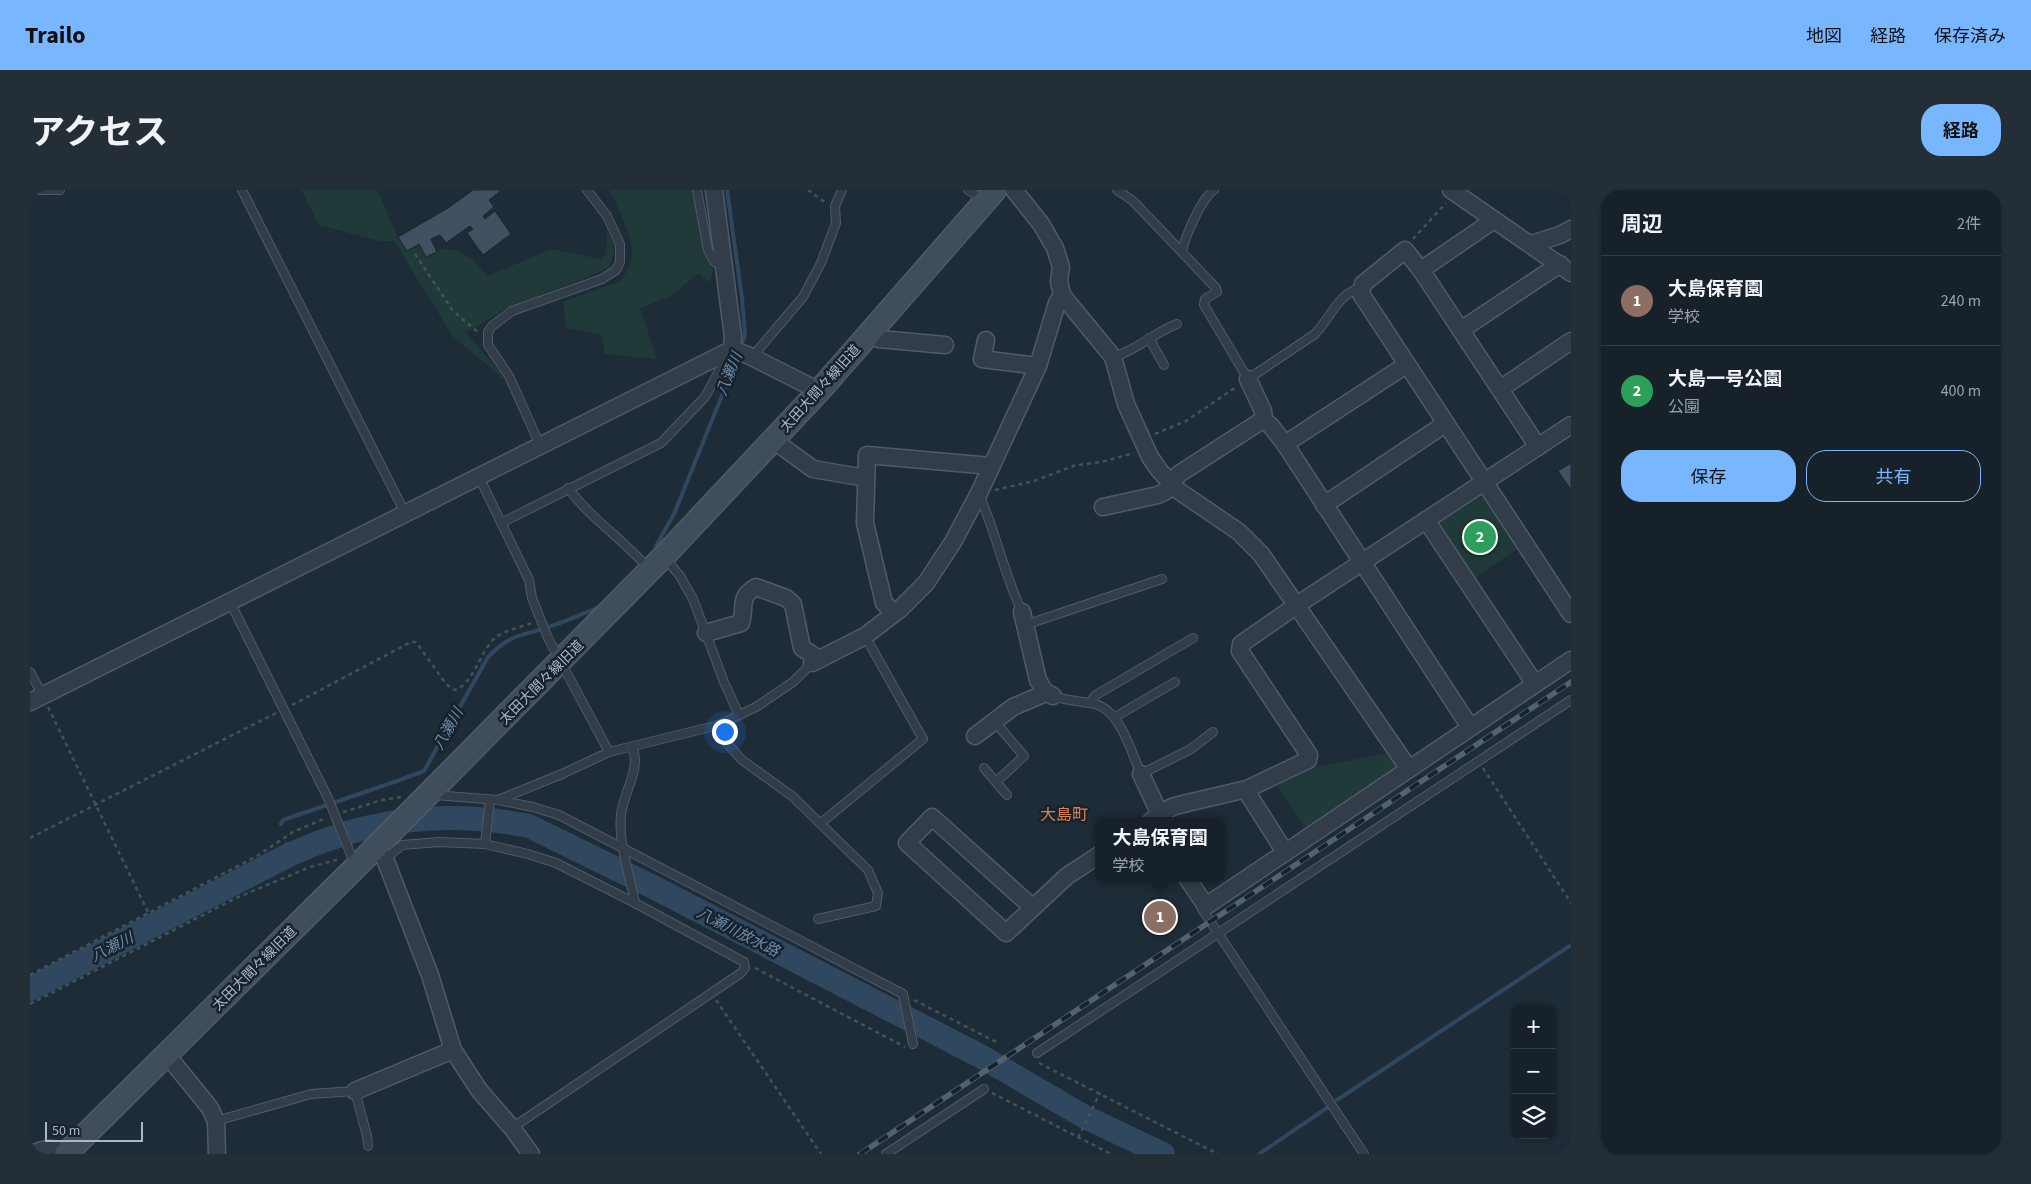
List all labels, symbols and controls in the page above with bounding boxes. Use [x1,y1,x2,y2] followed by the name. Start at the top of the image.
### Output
[25,18,86,53] text: Trailo
[1806,24,1842,49] text: 地図
[1870,24,1906,49] text: 経路
[1934,24,2006,49] text: 保存済み
[1921,104,2001,156] button: 経路
[30,108,168,158] text: アクセス
[1621,209,1663,239] text: 周辺
[1957,213,1981,235] text: 2件
[1668,276,1763,303] text: 大島保育園
[1633,290,1641,312] text: 1
[1941,290,1981,312] text: 240 m
[1668,306,1700,328] text: 学校
[776,340,866,437] street label: 太田大間々線旧道
[711,348,748,399] water label: 八瀬川
[1668,366,1782,393] text: 大島一号公園
[1633,380,1641,402] text: 2
[1941,380,1981,402] text: 400 m
[1668,396,1700,418] text: 公園
[1621,450,1796,502] button: 保存
[1806,450,1981,502] button: 共有
[1464,518,1496,556] pin: 2
[495,636,588,729] street label: 太田大間々線旧道
[428,703,469,754] water label: 八瀬川
[712,719,738,745] your location
[1040,804,1088,826] district label: 大島町
[1095,817,1225,882] popup
[1112,825,1208,852] text: 大島保育園
[1112,855,1145,877] text: 学校
[1144,898,1176,936] pin: 1
[693,903,784,963] water label: 八瀬川放水路
[208,922,301,1015] street label: 太田大間々線旧道
[87,927,139,967] water label: 八瀬川
[1511,1004,1556,1139] map controls
[1511,1004,1556,1049] button: +
[1511,1049,1556,1094] button: −
[1511,1094,1556,1139] button: layers
[45,1119,142,1142] scale bar
[52,1121,80,1141] text: 50 m

